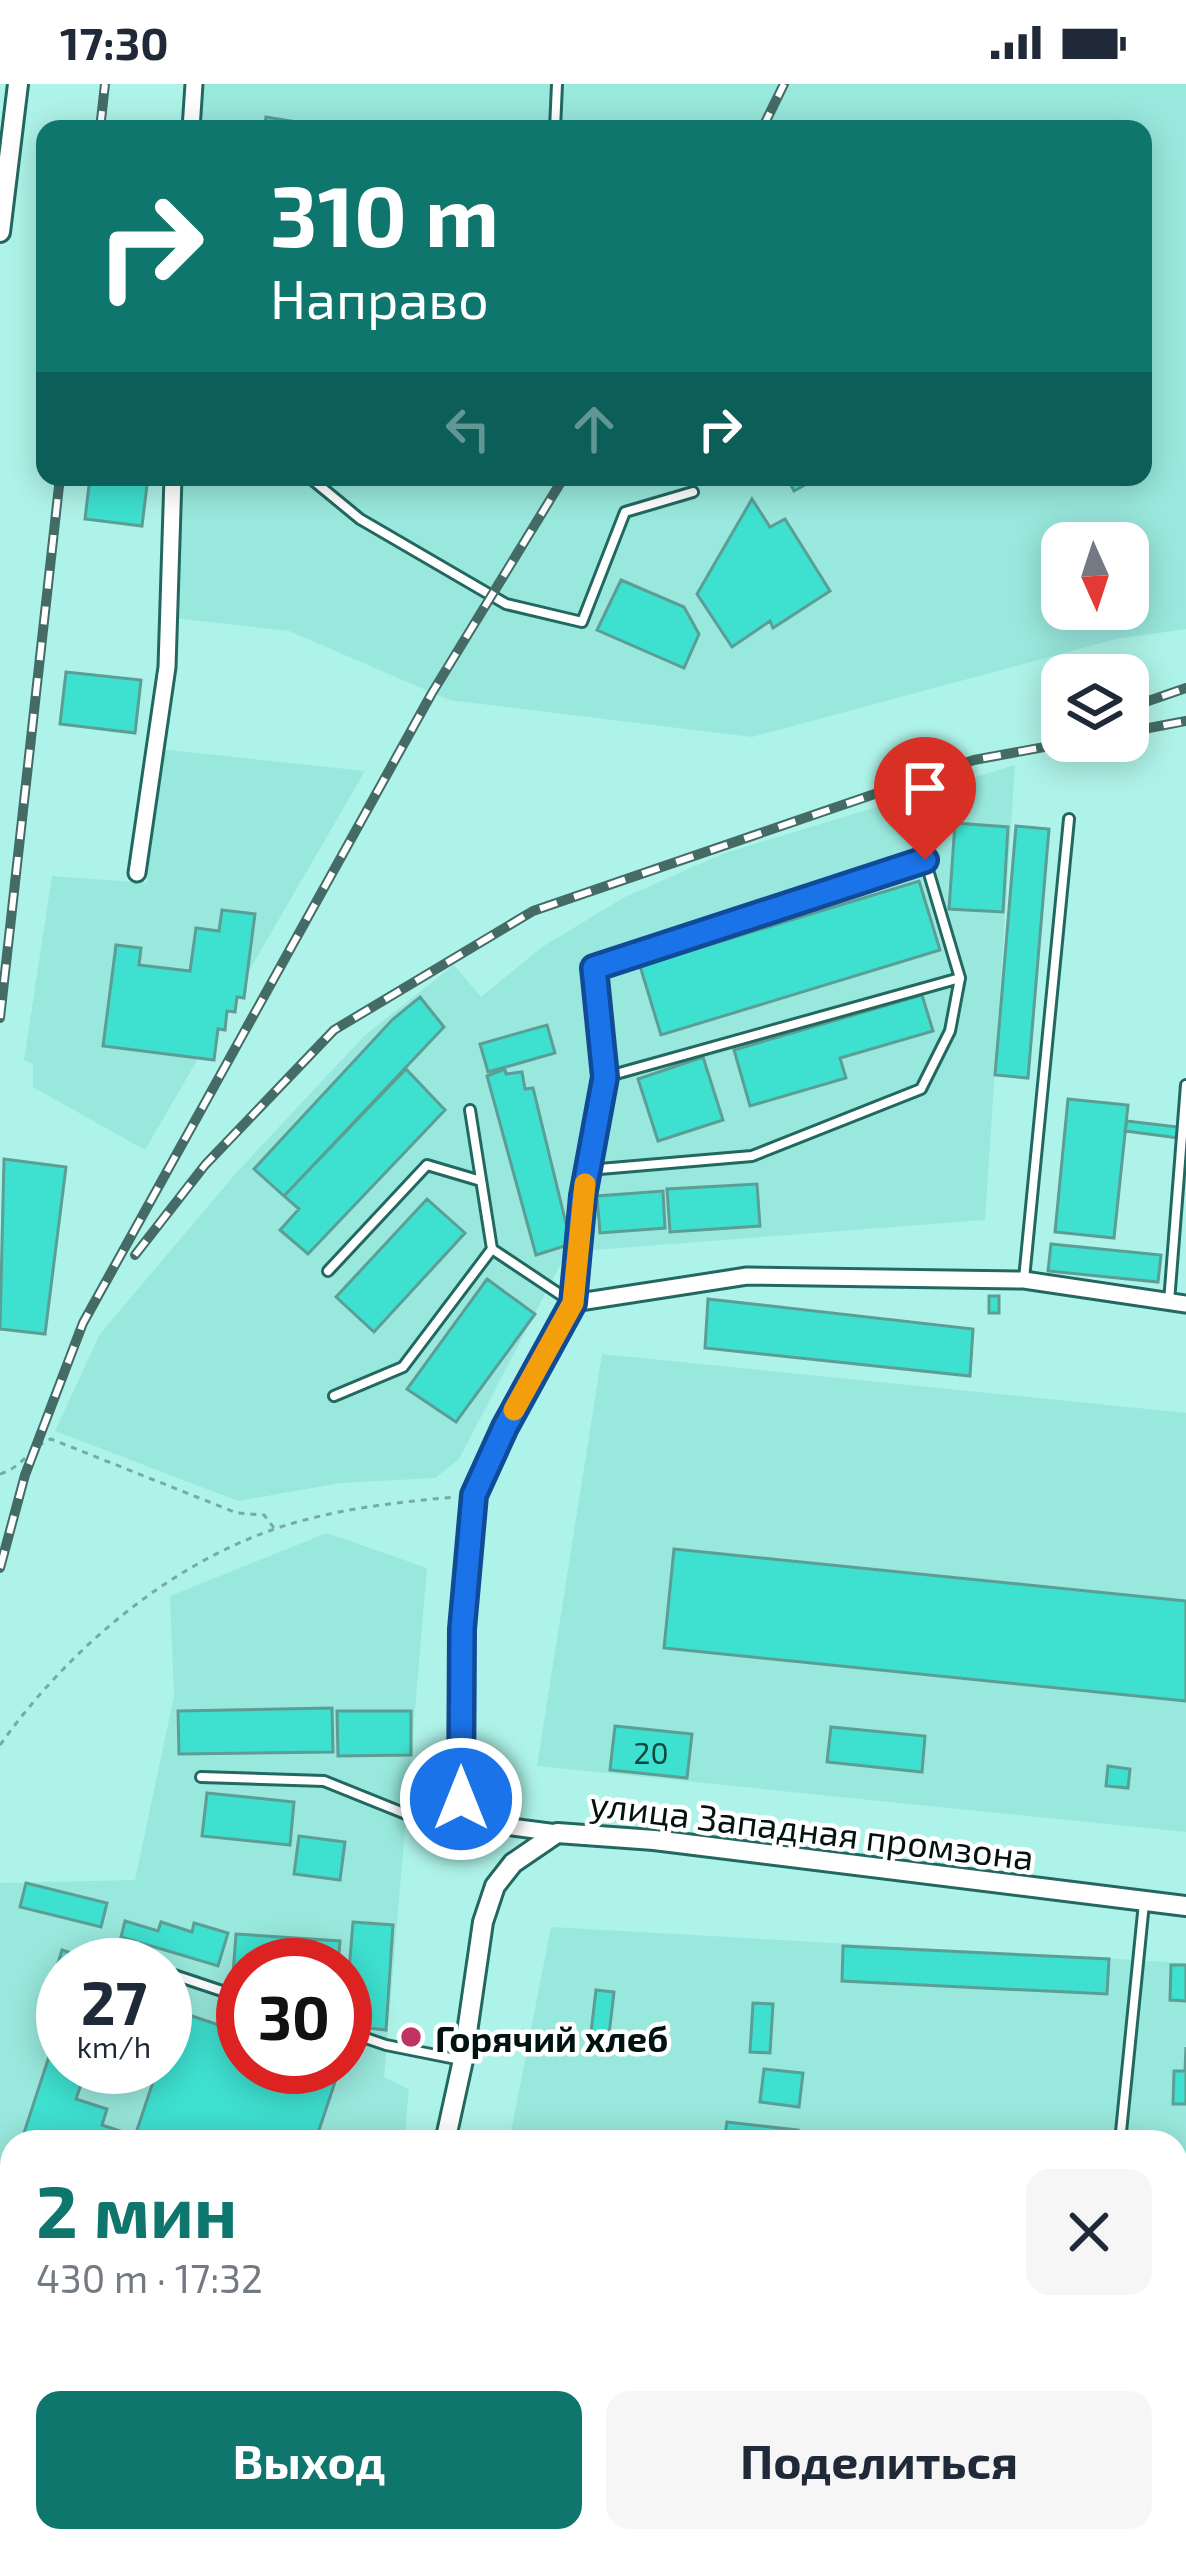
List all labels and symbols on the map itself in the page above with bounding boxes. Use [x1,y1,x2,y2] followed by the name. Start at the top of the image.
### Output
[1041,522,1149,630] north arrow
[874,737,976,860] pin
[634,1734,668,1770] house number: 20
[398,1736,524,1862] position arrow
[588,1780,1036,1879] street label: улица Западная промзона
[216,1938,372,2094] speed limit sign: 30
[435,2016,668,2059] place label: Горячий хлеб
[398,2024,424,2050] marker: Горячий хлеб

